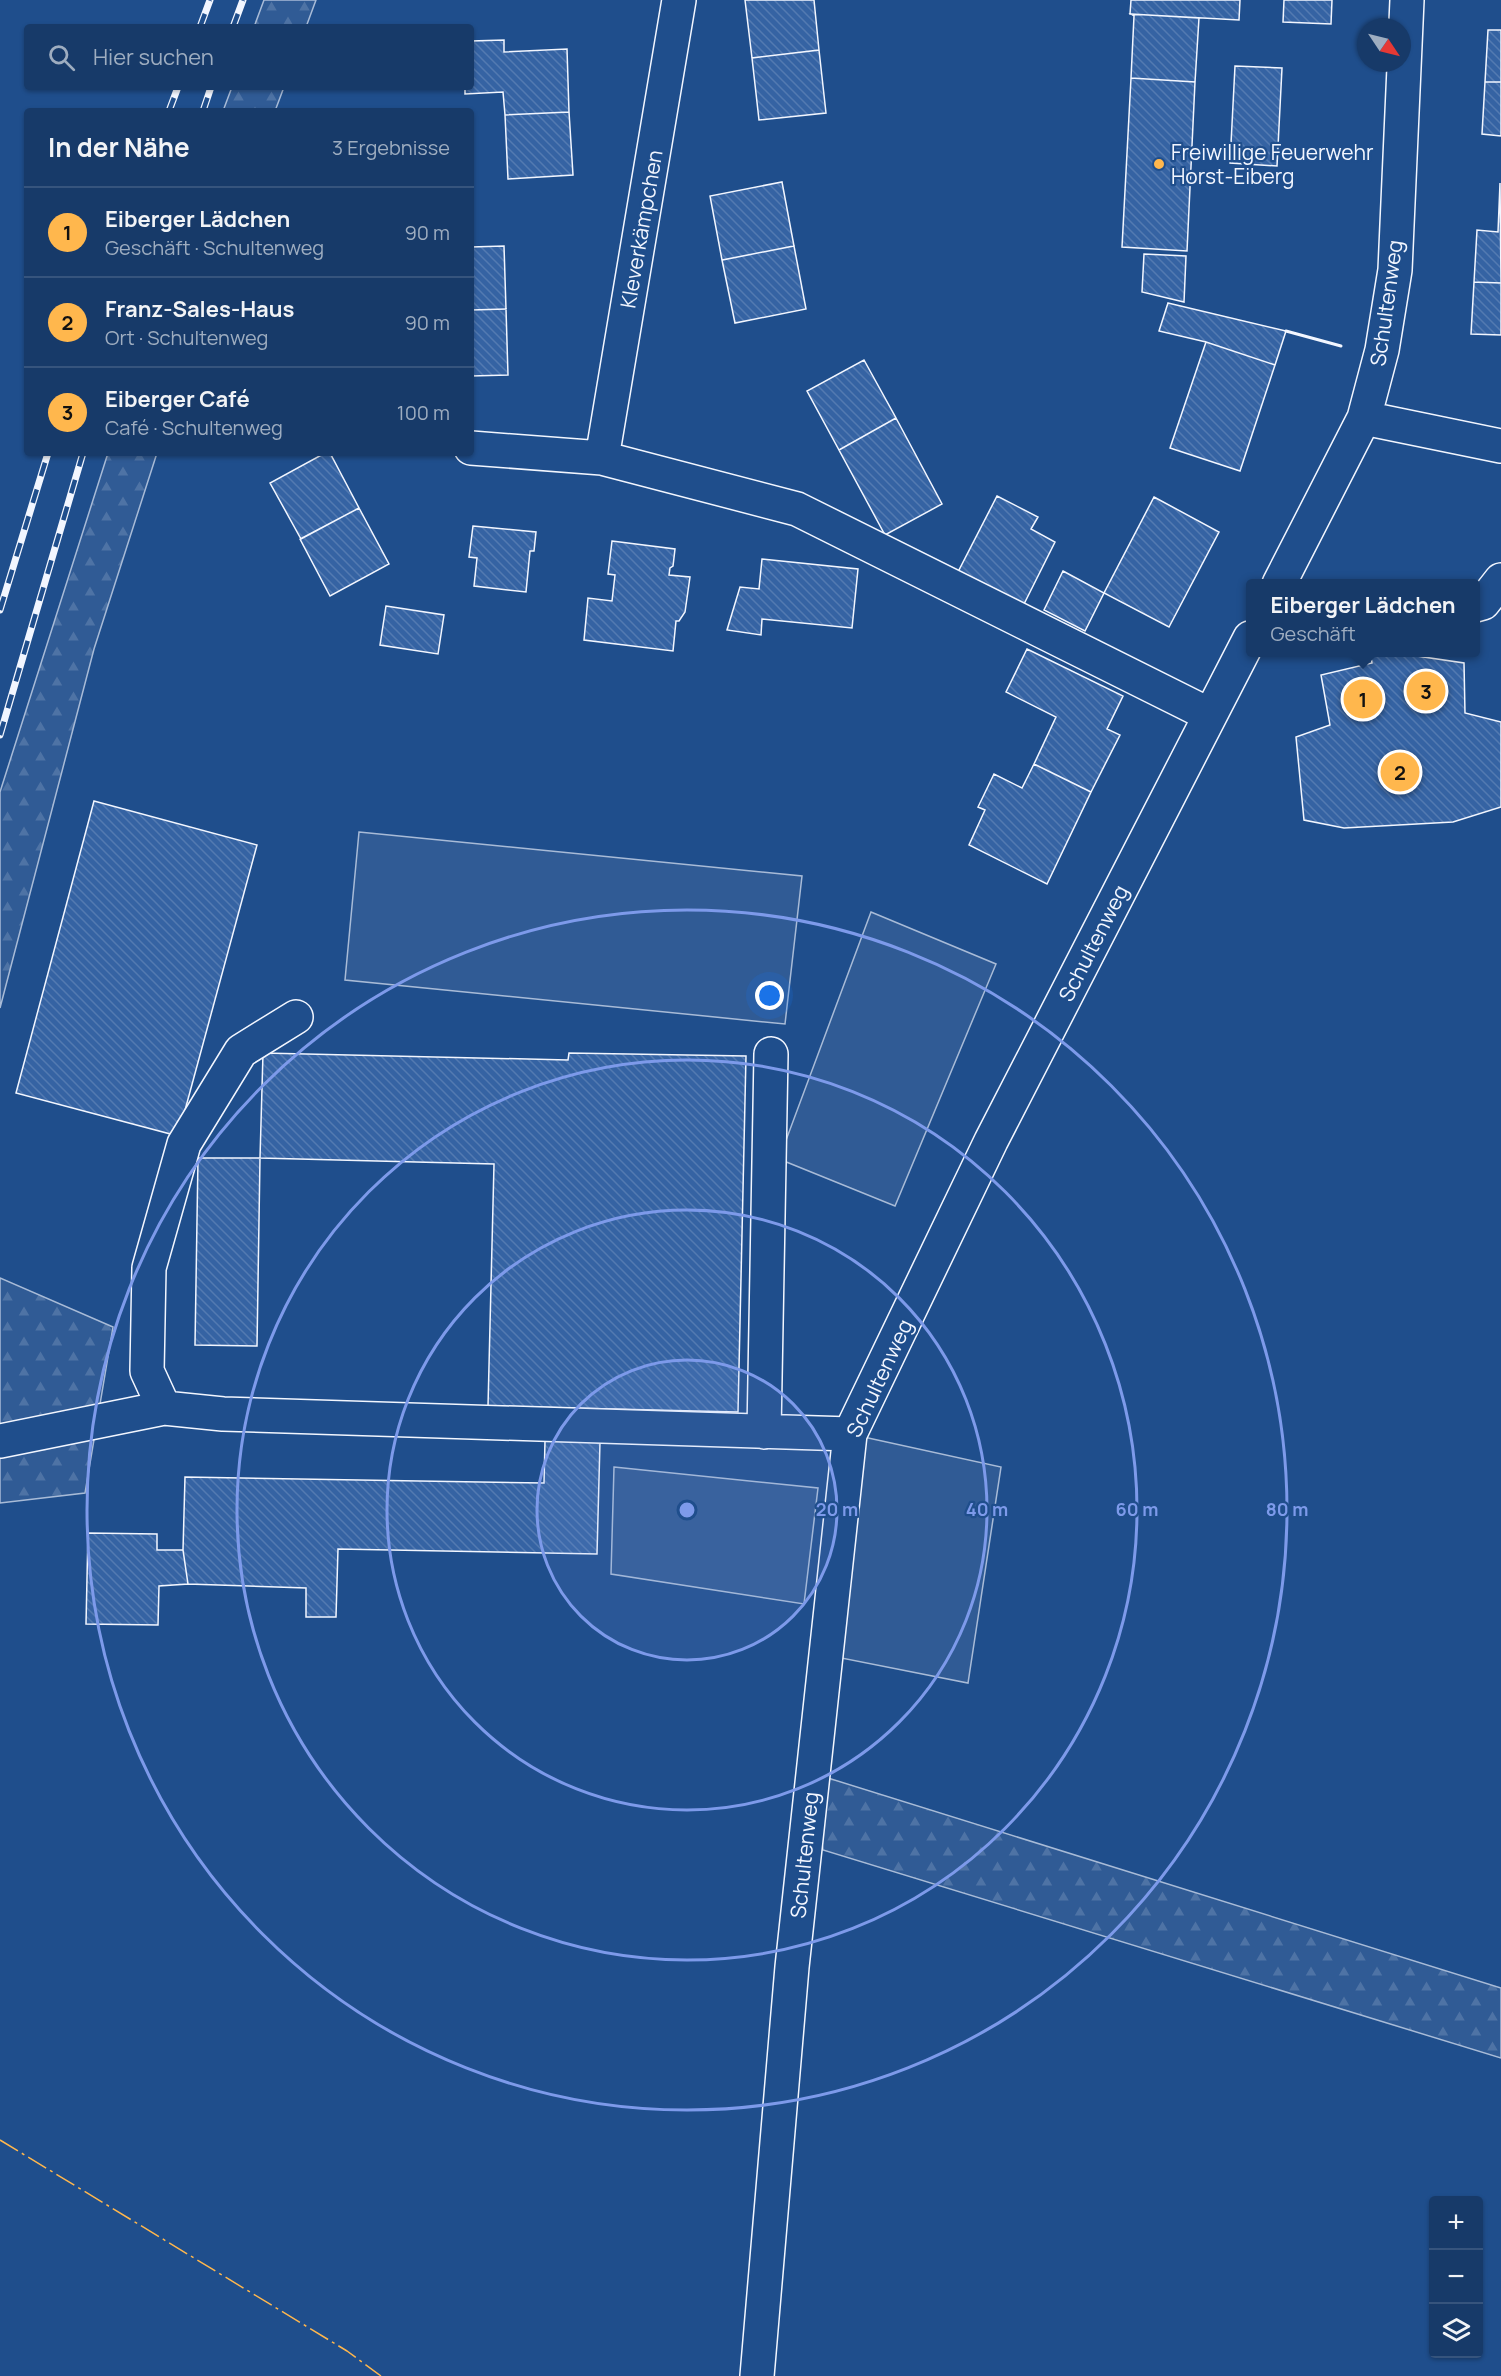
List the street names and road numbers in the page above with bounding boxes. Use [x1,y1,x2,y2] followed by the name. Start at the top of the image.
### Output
[613,148,669,310] street label: Kleverkämpchen
[1363,238,1409,368] street label: Schultenweg
[1052,880,1134,1006] street label: Schultenweg
[839,1314,919,1442] street label: Schultenweg
[783,1790,825,1920] street label: Schultenweg

